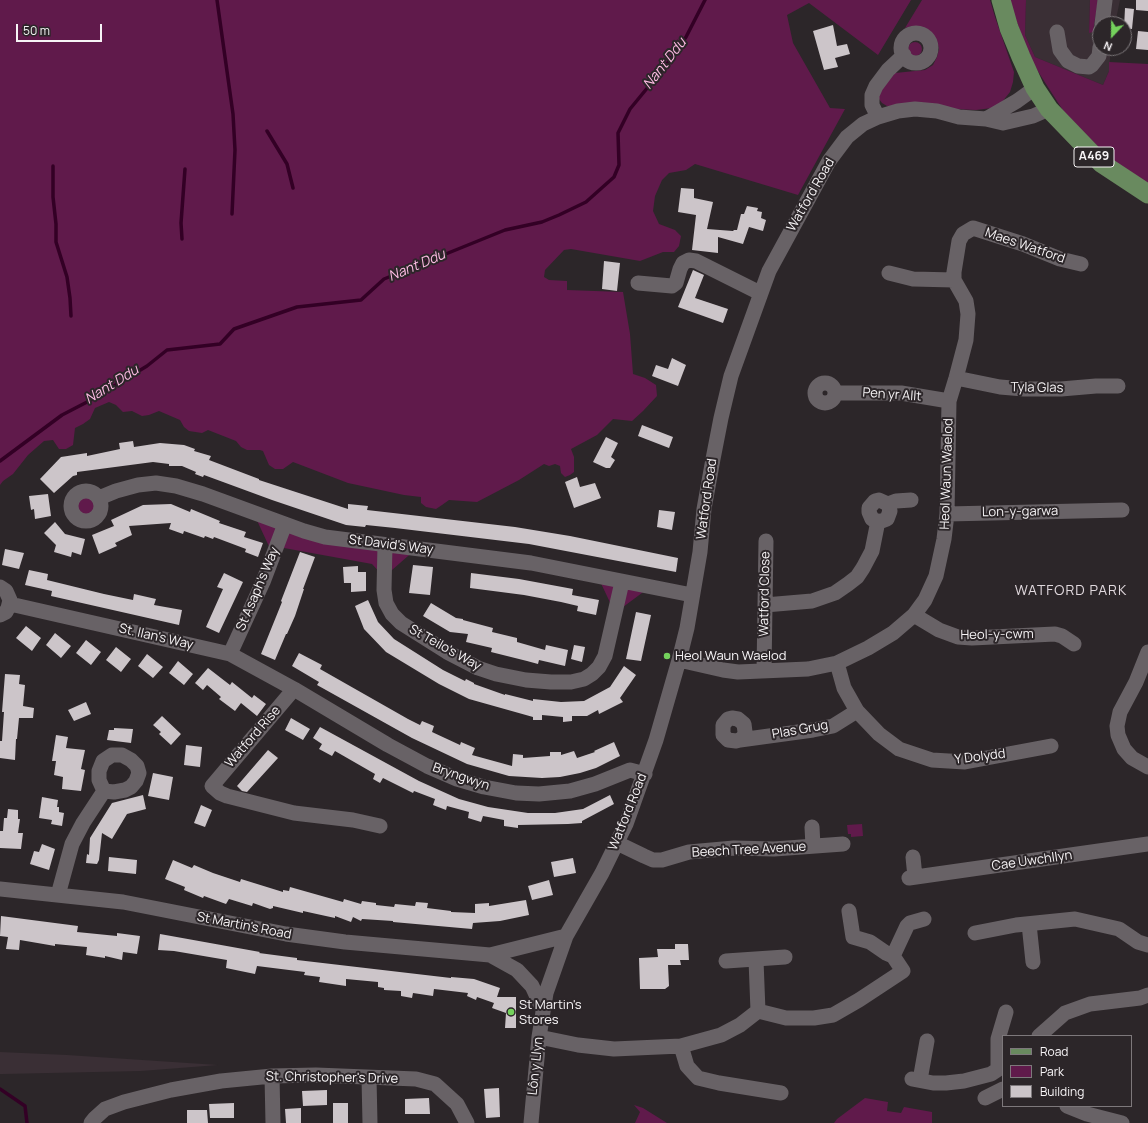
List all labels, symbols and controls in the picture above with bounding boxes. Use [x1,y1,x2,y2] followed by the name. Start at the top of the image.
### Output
[18,16,104,42] scale bar
[1092,16,1132,56] north arrow
[23,22,50,39] text: 50 m
[640,35,690,93] water label: Nant Ddu
[1101,38,1114,55] text: N
[1074,147,1114,167] road number: A469
[784,156,838,234] street label: Watford Road
[983,225,1067,267] street label: Maes Watford
[386,247,448,285] water label: Nant Ddu
[82,362,142,408] water label: Nant Ddu
[1010,380,1064,396] street label: Tyla Glas
[862,385,922,405] street label: Pen yr Allt
[937,418,957,530] street label: Heol Waun Waelod
[694,457,720,541] street label: Watford Road
[982,504,1058,520] street label: Lon-y-garwa
[348,532,434,558] street label: St David's Way
[233,545,283,633] street label: St Asaph's Way
[756,551,774,637] street label: Watford Close
[1015,583,1127,599] district label: WATFORD PARK
[117,621,195,653] street label: St. Ilan's Way
[406,622,484,674] street label: St Teilo's Way
[960,627,1034,643] street label: Heol-y-cwm
[675,648,786,664] place label: Heol Waun Waelod
[662,651,672,661] marker: Heol Waun Waelod
[222,703,284,771] street label: Watford Rise
[771,717,829,743] street label: Plas Grug
[954,746,1006,768] street label: Y Dolydd
[430,760,492,794] street label: Bryngwyn
[605,771,651,853] street label: Watford Road
[691,839,807,861] street label: Beech Tree Avenue
[991,848,1073,874] street label: Cae Uwchllyn
[195,909,293,943] street label: St Martin's Road
[519,997,582,1028] place label: St Martin's Stores
[506,1007,516,1017] marker: St Martin's Stores
[1002,1035,1132,1107] legend
[525,1036,547,1096] street label: Lôn y Llyn
[1040,1043,1068,1060] text: Road
[1040,1063,1064,1080] text: Park
[266,1069,398,1087] street label: St. Christopher's Drive
[1040,1083,1084,1100] text: Building

